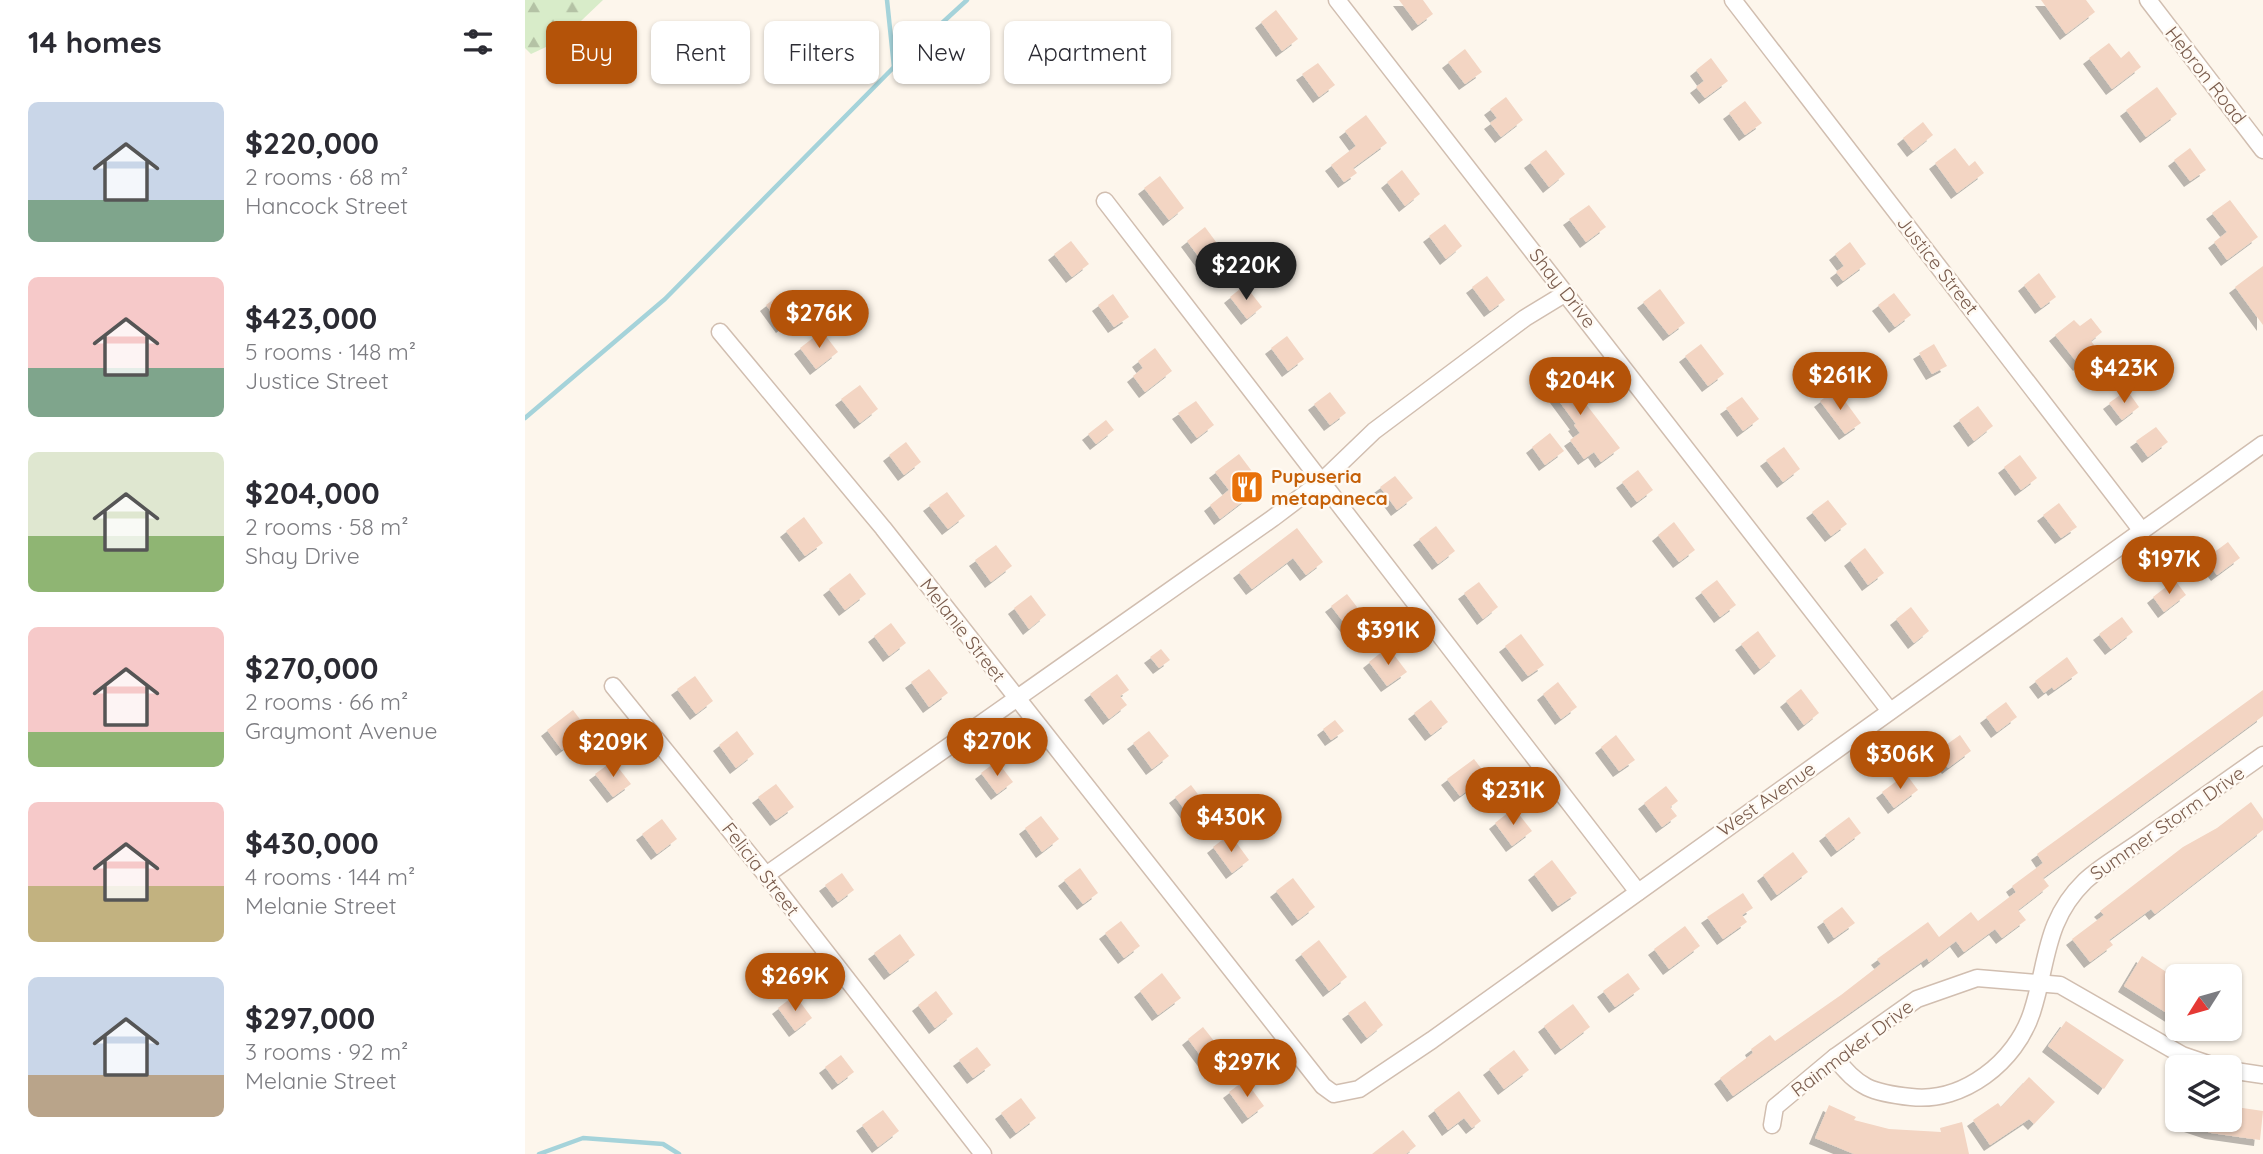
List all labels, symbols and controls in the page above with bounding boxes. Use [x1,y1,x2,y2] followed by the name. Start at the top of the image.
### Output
[546,21,637,84] chip: Buy
[651,21,750,84] chip: Rent
[764,21,879,84] chip: Filters
[893,21,990,84] chip: New
[1004,21,1171,84] chip: Apartment
[2160,21,2252,129] street label: Hebron Road
[28,23,162,61] text: 14 homes
[459,23,497,61] icon: filters
[245,124,379,162] text: $220,000
[84,130,168,214] icon: home
[245,162,408,191] text: 2 rooms · 68 m²
[245,191,408,220] text: Hancock Street
[1892,211,1984,319] street label: Justice Street
[1197,243,1295,302] pin: $220K
[1524,243,1602,333] street label: Shay Drive
[1211,250,1281,279] text: $220K
[770,290,868,350] pin: $276K
[786,298,852,327] text: $276K
[245,299,377,337] text: $423,000
[84,305,168,389] icon: home
[245,337,416,366] text: 5 rooms · 148 m²
[2075,346,2173,405] pin: $423K
[1791,352,1889,412] pin: $261K
[2090,353,2158,382] text: $423K
[1531,358,1629,417] pin: $204K
[1808,360,1872,389] text: $261K
[1545,365,1615,394] text: $204K
[245,366,389,395] text: Justice Street
[1271,464,1388,510] place label: Pupuseria metapaneca
[1228,468,1266,506] restaurant icon: Pupuseria metapaneca
[245,474,380,512] text: $204,000
[84,480,168,564] icon: home
[245,512,408,541] text: 2 rooms · 58 m²
[2120,536,2218,596] pin: $197K
[245,541,360,570] text: Shay Drive
[2138,544,2200,573] text: $197K
[915,573,1011,687] street label: Melanie Street
[1339,608,1437,667] pin: $391K
[1356,615,1420,644] text: $391K
[245,649,378,687] text: $270,000
[84,655,168,739] icon: home
[245,687,408,716] text: 2 rooms · 66 m²
[245,716,437,745] text: Graymont Avenue
[948,718,1046,778] pin: $270K
[564,720,662,779] pin: $209K
[963,726,1031,755] text: $270K
[578,727,648,756] text: $209K
[1851,732,1949,791] pin: $306K
[1866,739,1934,768] text: $306K
[1712,756,1820,842] street label: West Avenue
[2085,761,2249,885] street label: Summer Storm Drive
[1464,768,1562,827] pin: $231K
[1481,775,1545,804] text: $231K
[1182,794,1280,854] pin: $430K
[1197,802,1265,831] text: $430K
[717,817,805,921] street label: Felicia Street
[245,824,379,862] text: $430,000
[84,830,168,914] icon: home
[245,862,415,891] text: 4 rooms · 144 m²
[245,891,397,920] text: Melanie Street
[746,954,844,1013] pin: $269K
[761,961,829,990] text: $269K
[2165,964,2242,1041] north arrow
[2165,964,2242,1132] map controls
[1786,994,1918,1102] street label: Rainmaker Drive
[245,999,375,1037] text: $297,000
[84,1005,168,1089] icon: home
[245,1037,408,1066] text: 3 rooms · 92 m²
[1198,1040,1296,1099] pin: $297K
[1214,1047,1280,1076] text: $297K
[2165,1055,2242,1132] button: layers
[245,1066,397,1095] text: Melanie Street

